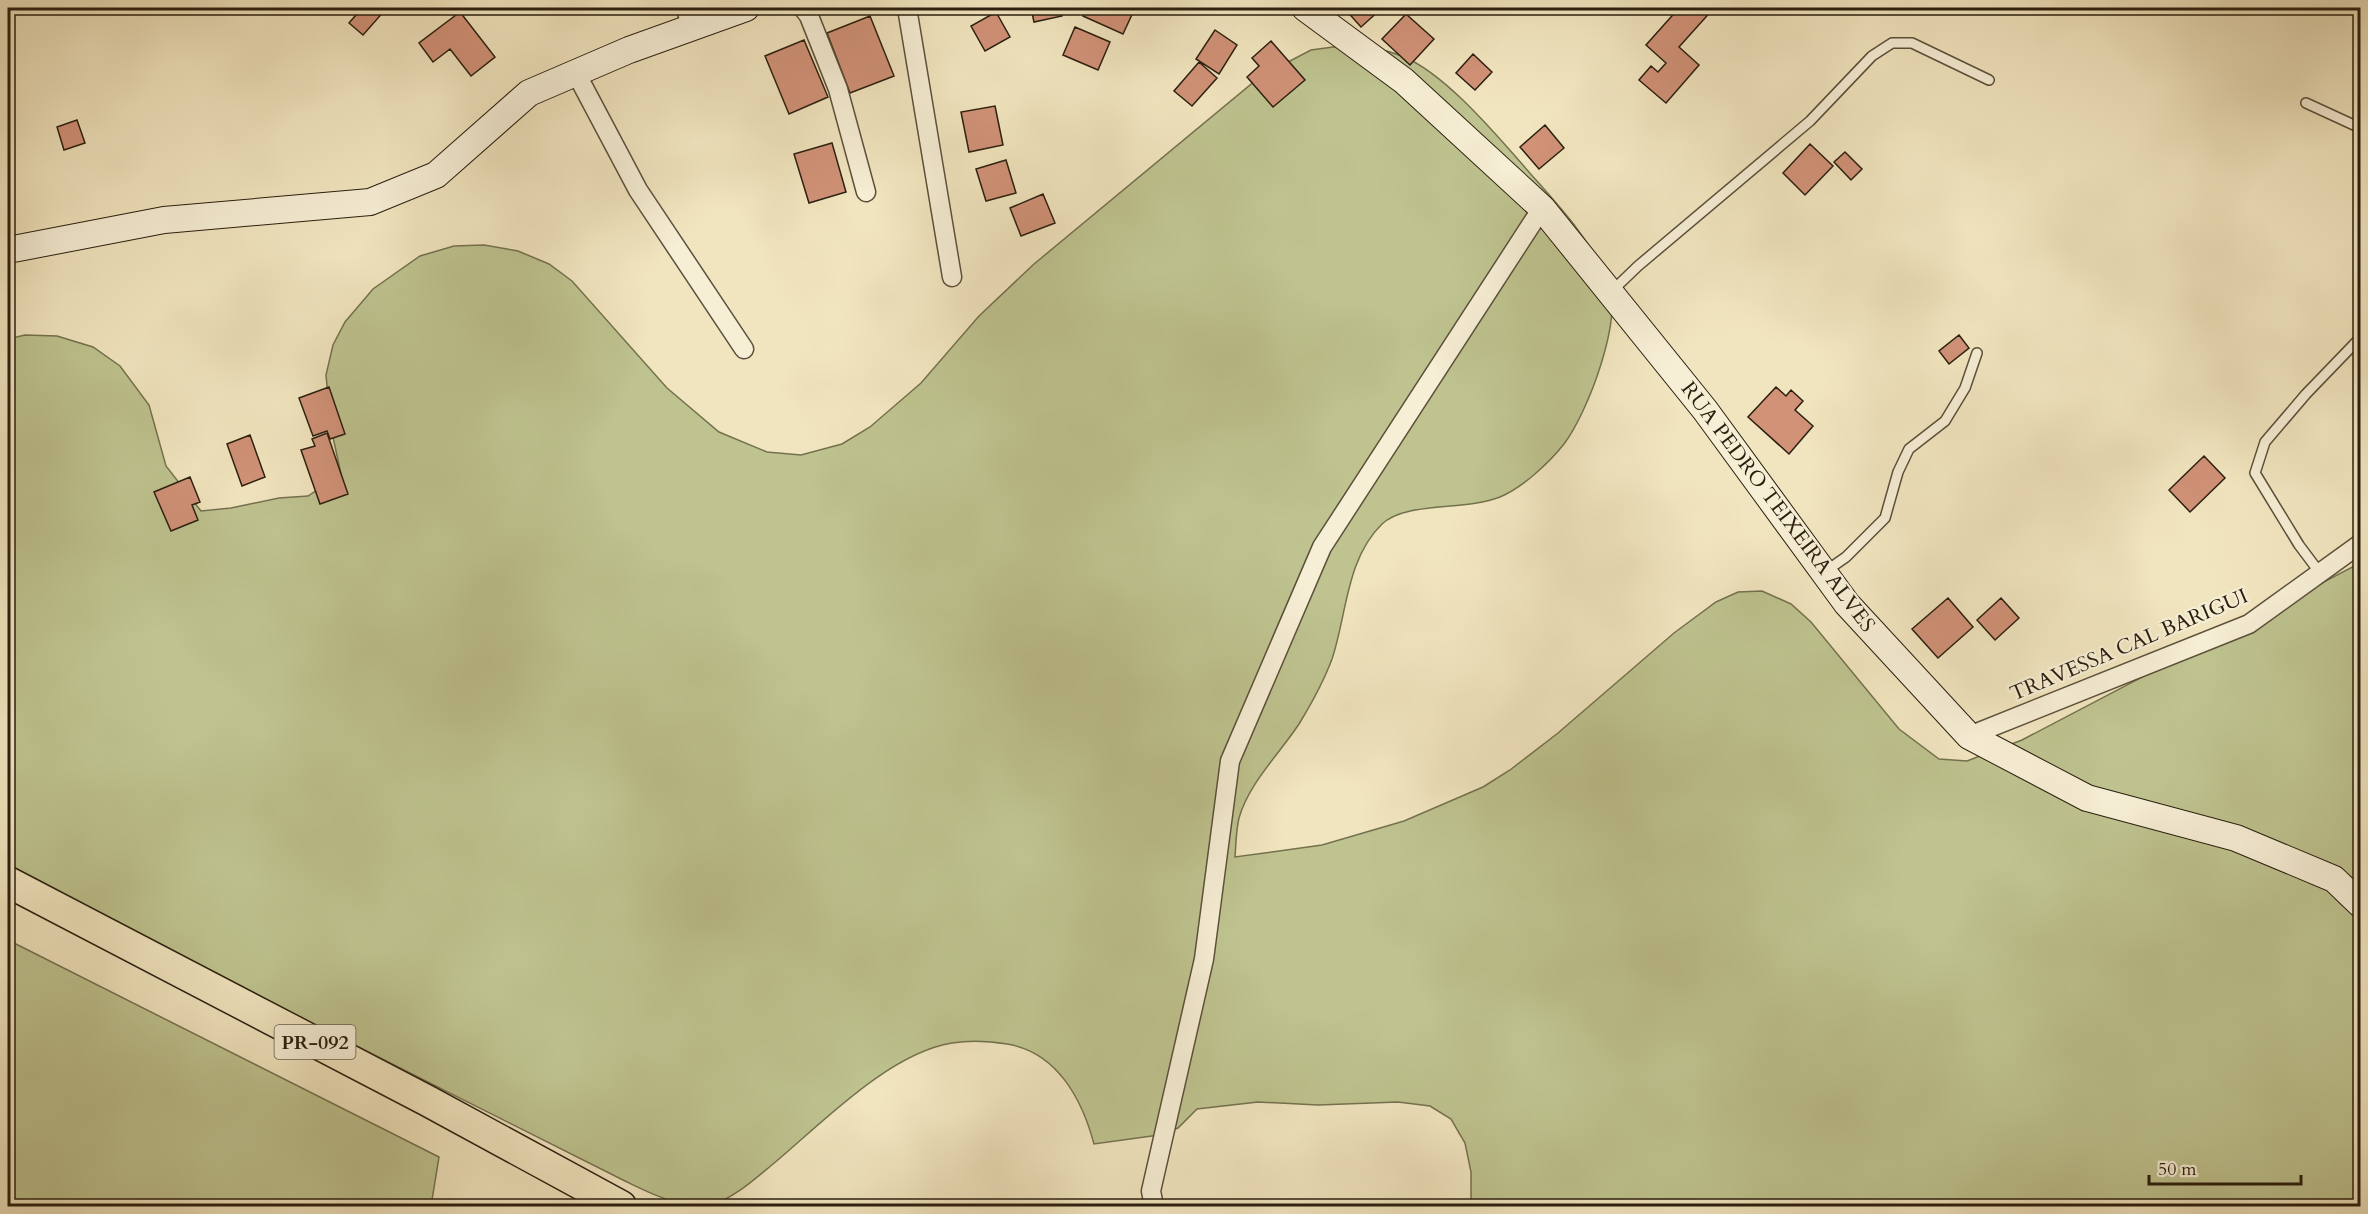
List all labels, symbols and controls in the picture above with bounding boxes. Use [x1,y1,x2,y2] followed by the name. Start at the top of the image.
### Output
[1674,376,1882,638] street label: RUA PEDRO TEIXEIRA ALVES
[2005,582,2253,708] street label: TRAVESSA CAL BARIGUI
[274,1025,356,1059] road number: PR-092
[2149,1148,2300,1186] scale bar
[2158,1157,2197,1182] text: 50 m

